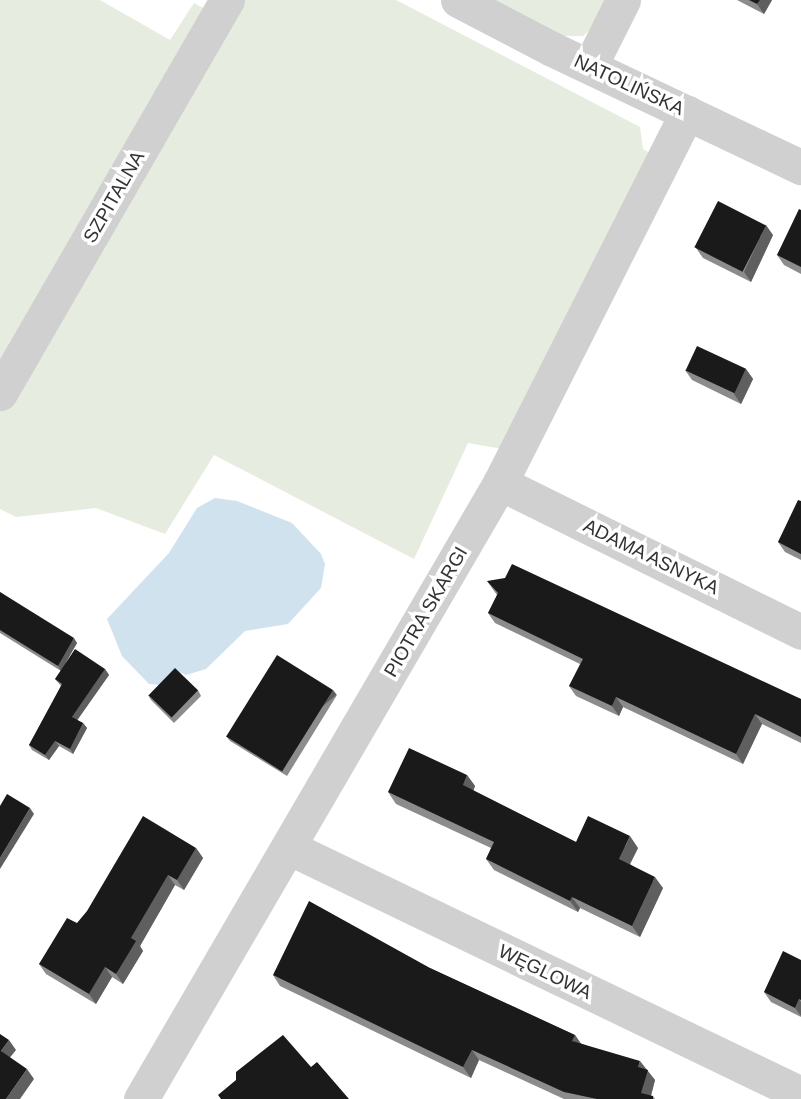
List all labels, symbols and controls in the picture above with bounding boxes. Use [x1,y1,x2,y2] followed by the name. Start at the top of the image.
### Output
[570,50,688,120] street label: NATOLIŃSKA
[79,147,149,247] street label: SZPITALNA
[579,514,723,600] street label: ADAMA ASNYKA
[379,542,473,682] street label: PIOTRA SKARGI
[495,940,595,1004] street label: WĘGLOWA

